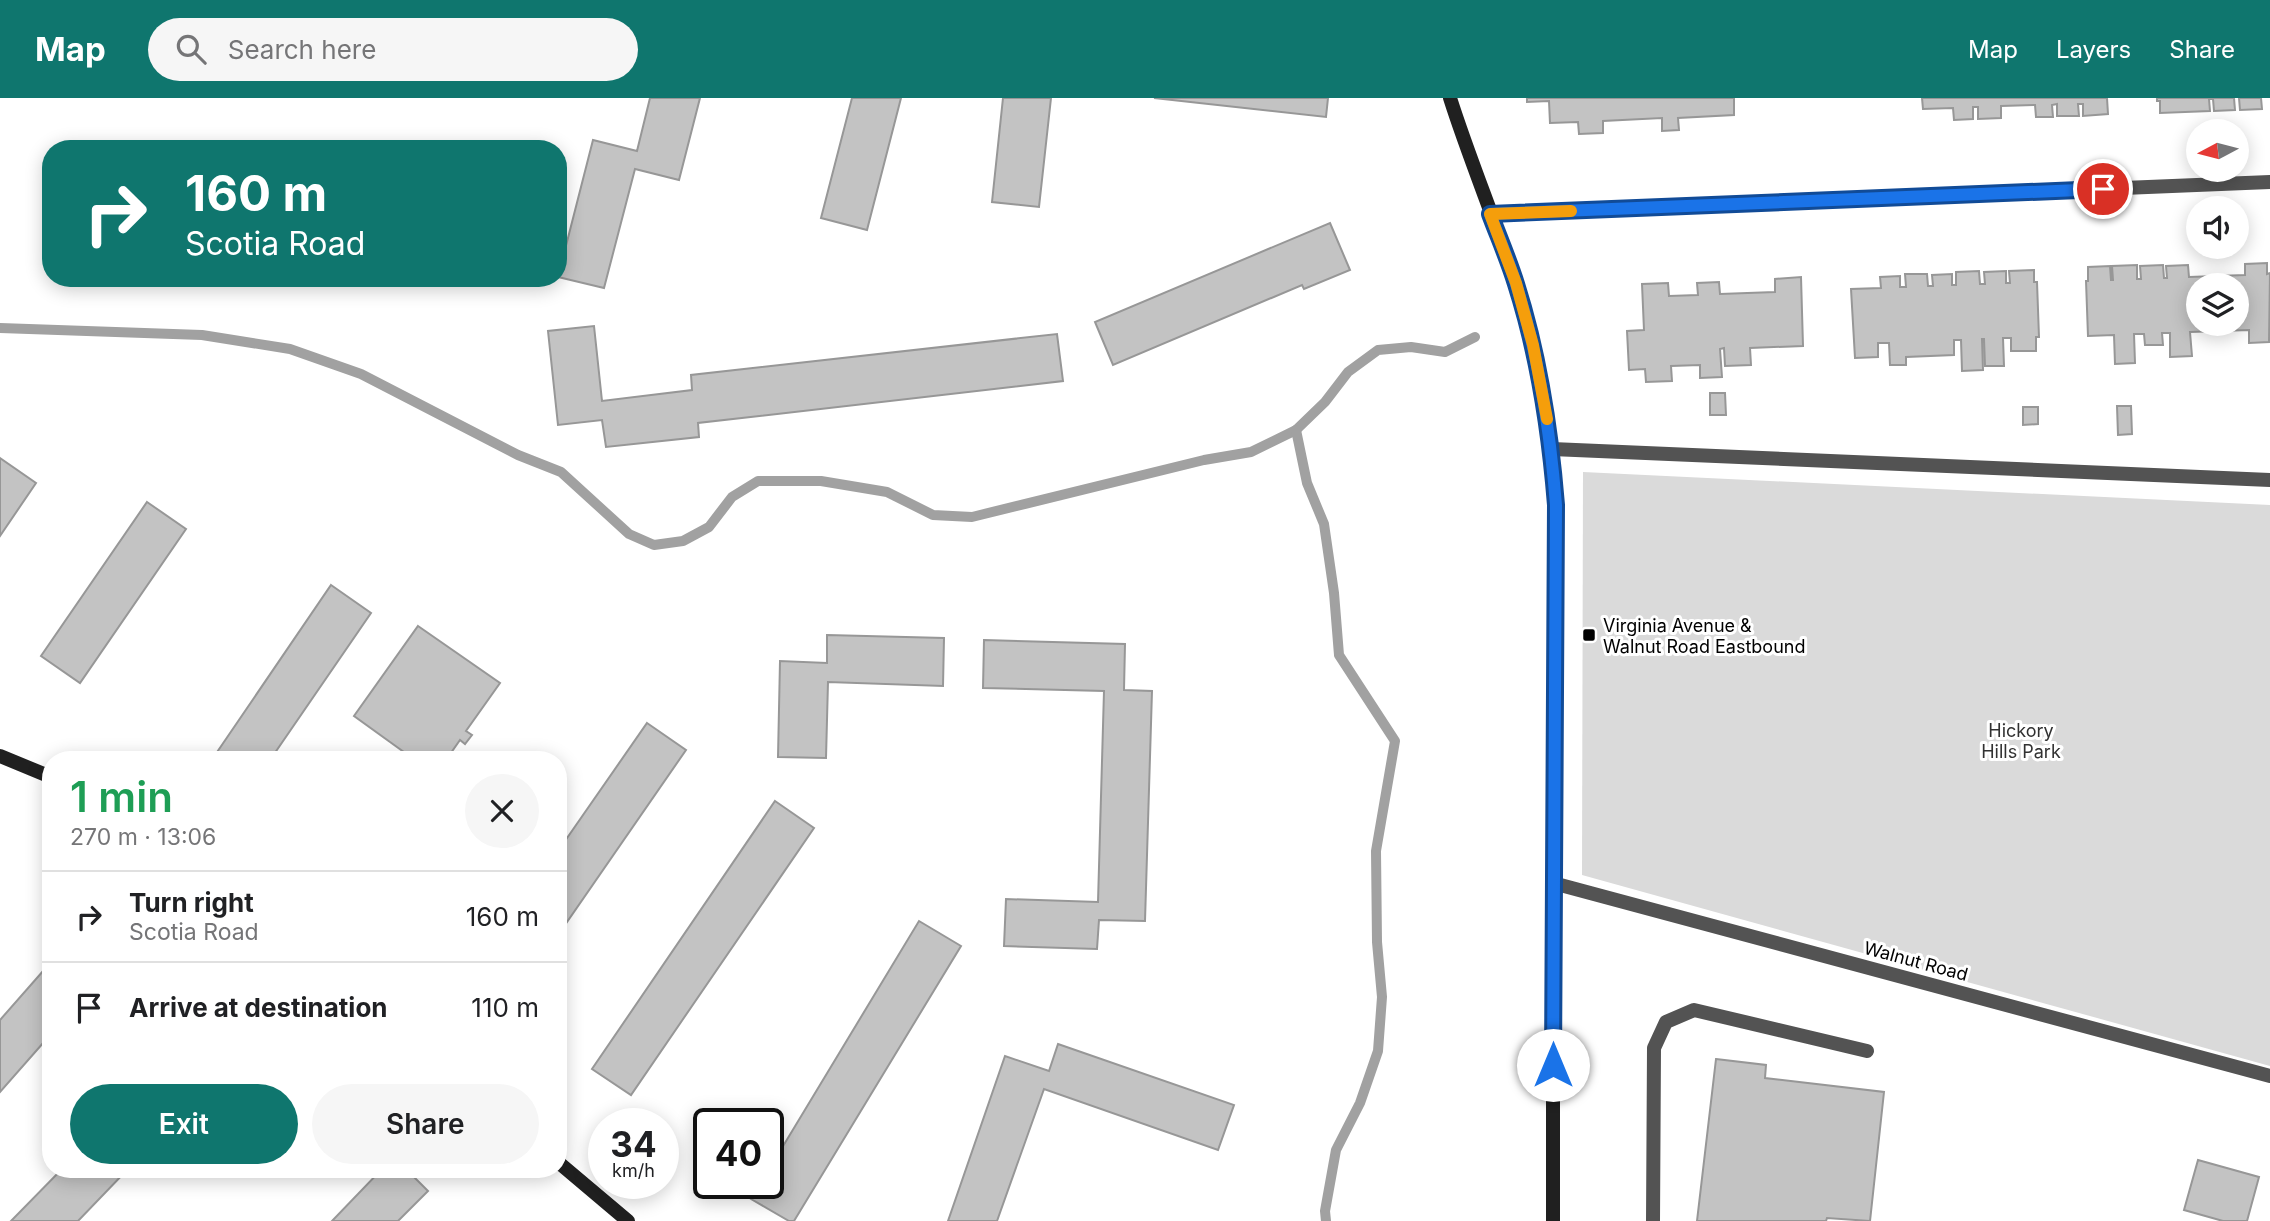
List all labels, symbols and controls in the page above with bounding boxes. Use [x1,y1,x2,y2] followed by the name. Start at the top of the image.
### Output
[148,18,638,81] search box
[35,29,106,69] text: Map
[172,30,210,68] icon: search
[228,34,376,65] text: Search here
[1968,35,2018,64] text: Map
[2056,35,2131,64] text: Layers
[2169,35,2235,64] text: Share
[2186,119,2249,182] north arrow
[2186,119,2249,336] map controls
[2073,159,2133,219] pin
[185,164,327,223] text: 160 m
[70,168,161,259] icon: right
[2084,170,2122,208] icon: arrive
[2186,196,2249,259] button: sound
[185,224,365,263] text: Scotia Road
[2186,273,2249,336] button: layers
[1603,615,1805,657] place label: Virginia Avenue & Walnut Road Eastbound
[1581,627,1597,643] marker: Virginia Avenue & Walnut Road Eastbound
[1981,720,2061,762] park label: Hickory Hills Park
[70,771,173,822] text: 1 min
[465,774,539,848] button: close
[70,823,216,851] text: 270 m · 13:06
[129,887,254,918] text: Turn right
[70,898,108,936] icon: right
[466,901,539,932] text: 160 m
[129,918,259,946] text: Scotia Road
[1862,937,1970,985] street label: Walnut Road
[70,989,108,1027] icon: arrive
[129,992,388,1023] text: Arrive at destination
[471,992,539,1023] text: 110 m
[1516,1028,1590,1102] position arrow
[70,1084,298,1164] button: Exit
[312,1084,539,1164] button: Share
[693,1108,784,1199] speed limit sign: 40
[610,1123,657,1165] text: 34
[612,1160,655,1181] text: km/h

